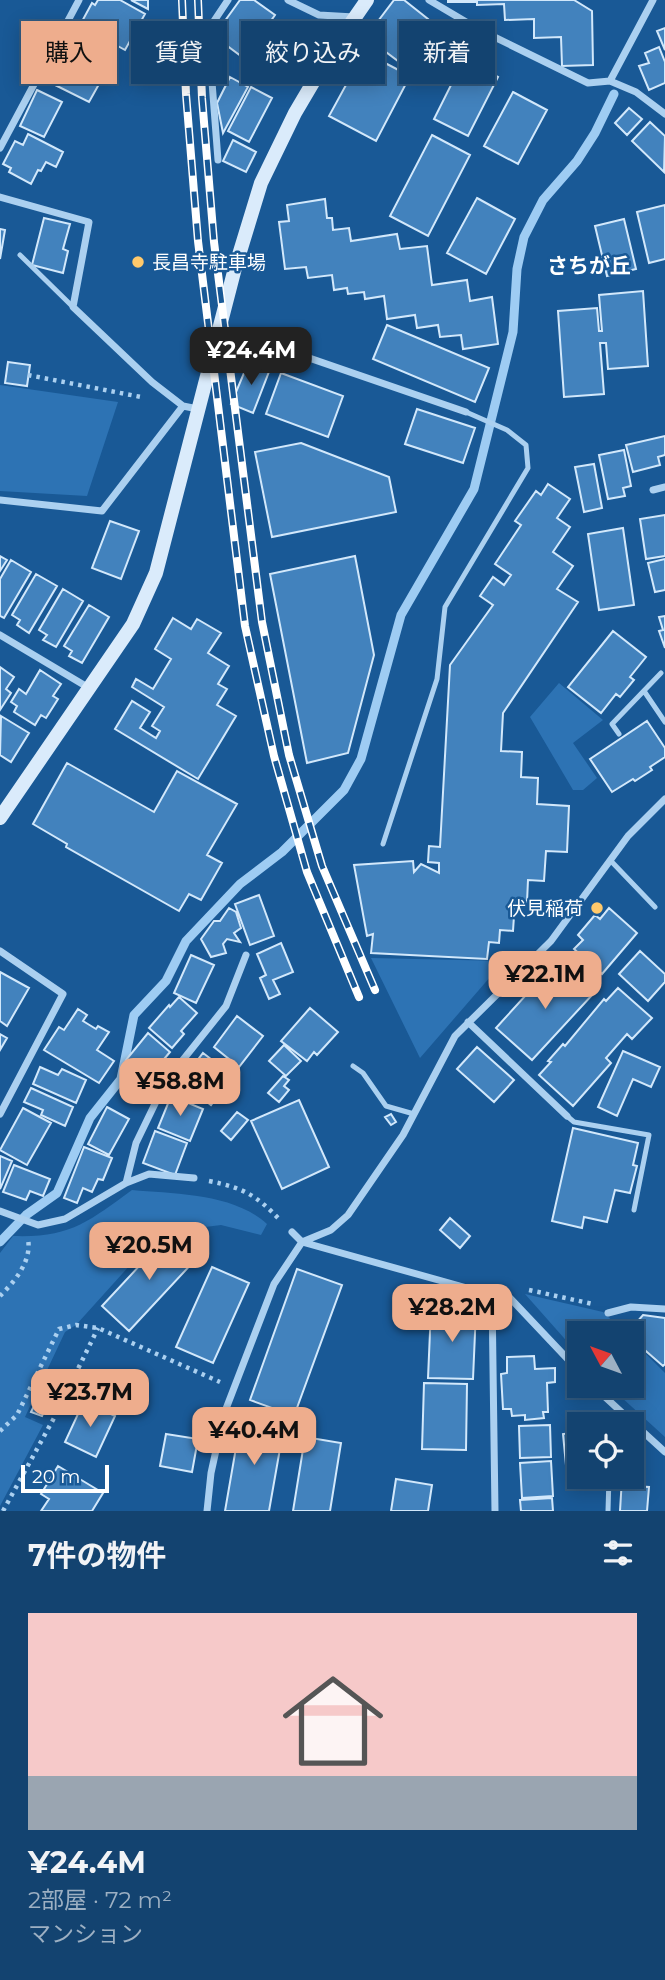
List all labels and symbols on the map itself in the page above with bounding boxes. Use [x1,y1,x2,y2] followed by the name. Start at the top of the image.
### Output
[152,251,266,274] place label: 長昌寺駐車場
[547,253,631,278] district label: さちが丘
[130,254,146,270] marker: 長昌寺駐車場
[194,328,308,387] pin: ¥24.4M
[507,897,583,920] place label: 伏見稲荷
[589,900,605,916] marker: 伏見稲荷
[488,951,602,1011] pin: ¥22.1M
[123,1058,237,1118] pin: ¥58.8M
[92,1222,206,1282] pin: ¥20.5M
[395,1284,509,1344] pin: ¥28.2M
[567,1321,644,1398] north arrow
[33,1370,147,1429] pin: ¥23.7M
[197,1408,311,1467] pin: ¥40.4M
[21,1462,108,1494] scale bar

